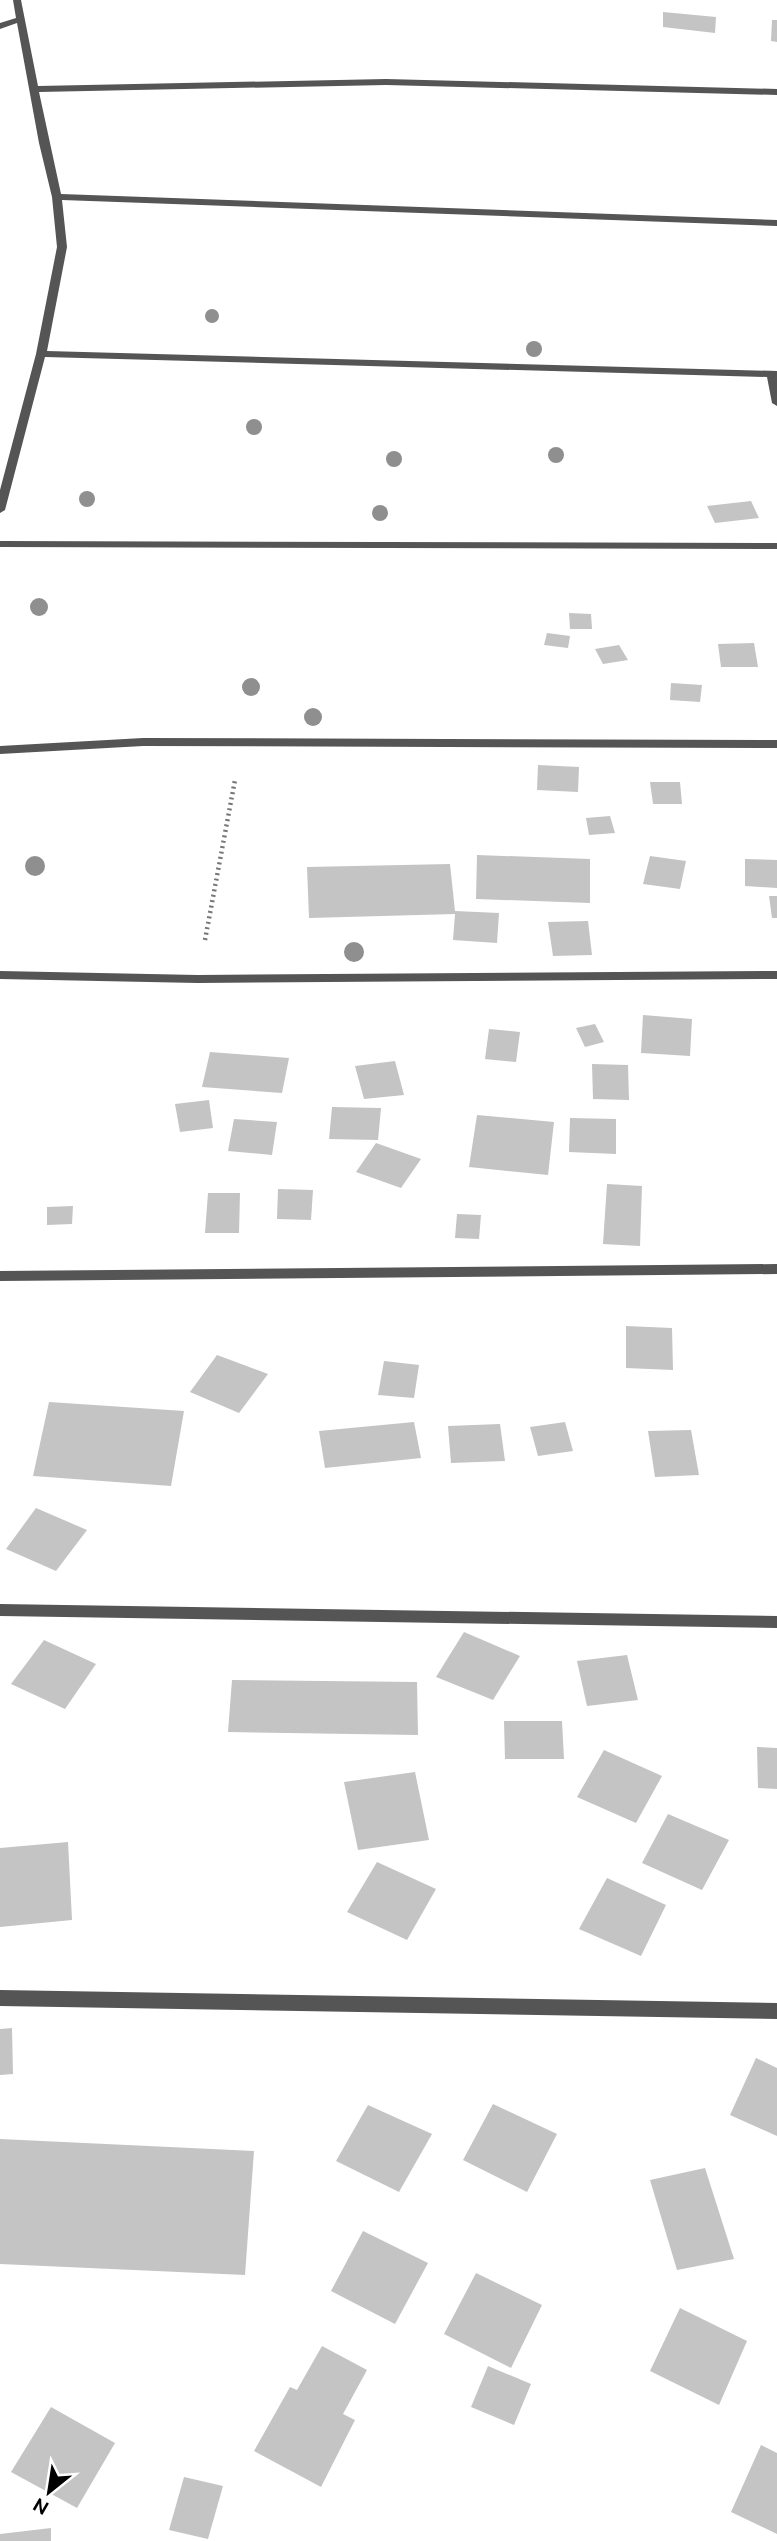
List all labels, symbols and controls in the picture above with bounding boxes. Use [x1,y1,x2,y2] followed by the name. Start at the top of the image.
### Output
[14,2457,84,2527] north arrow
[29,2494,52,2520] text: N

